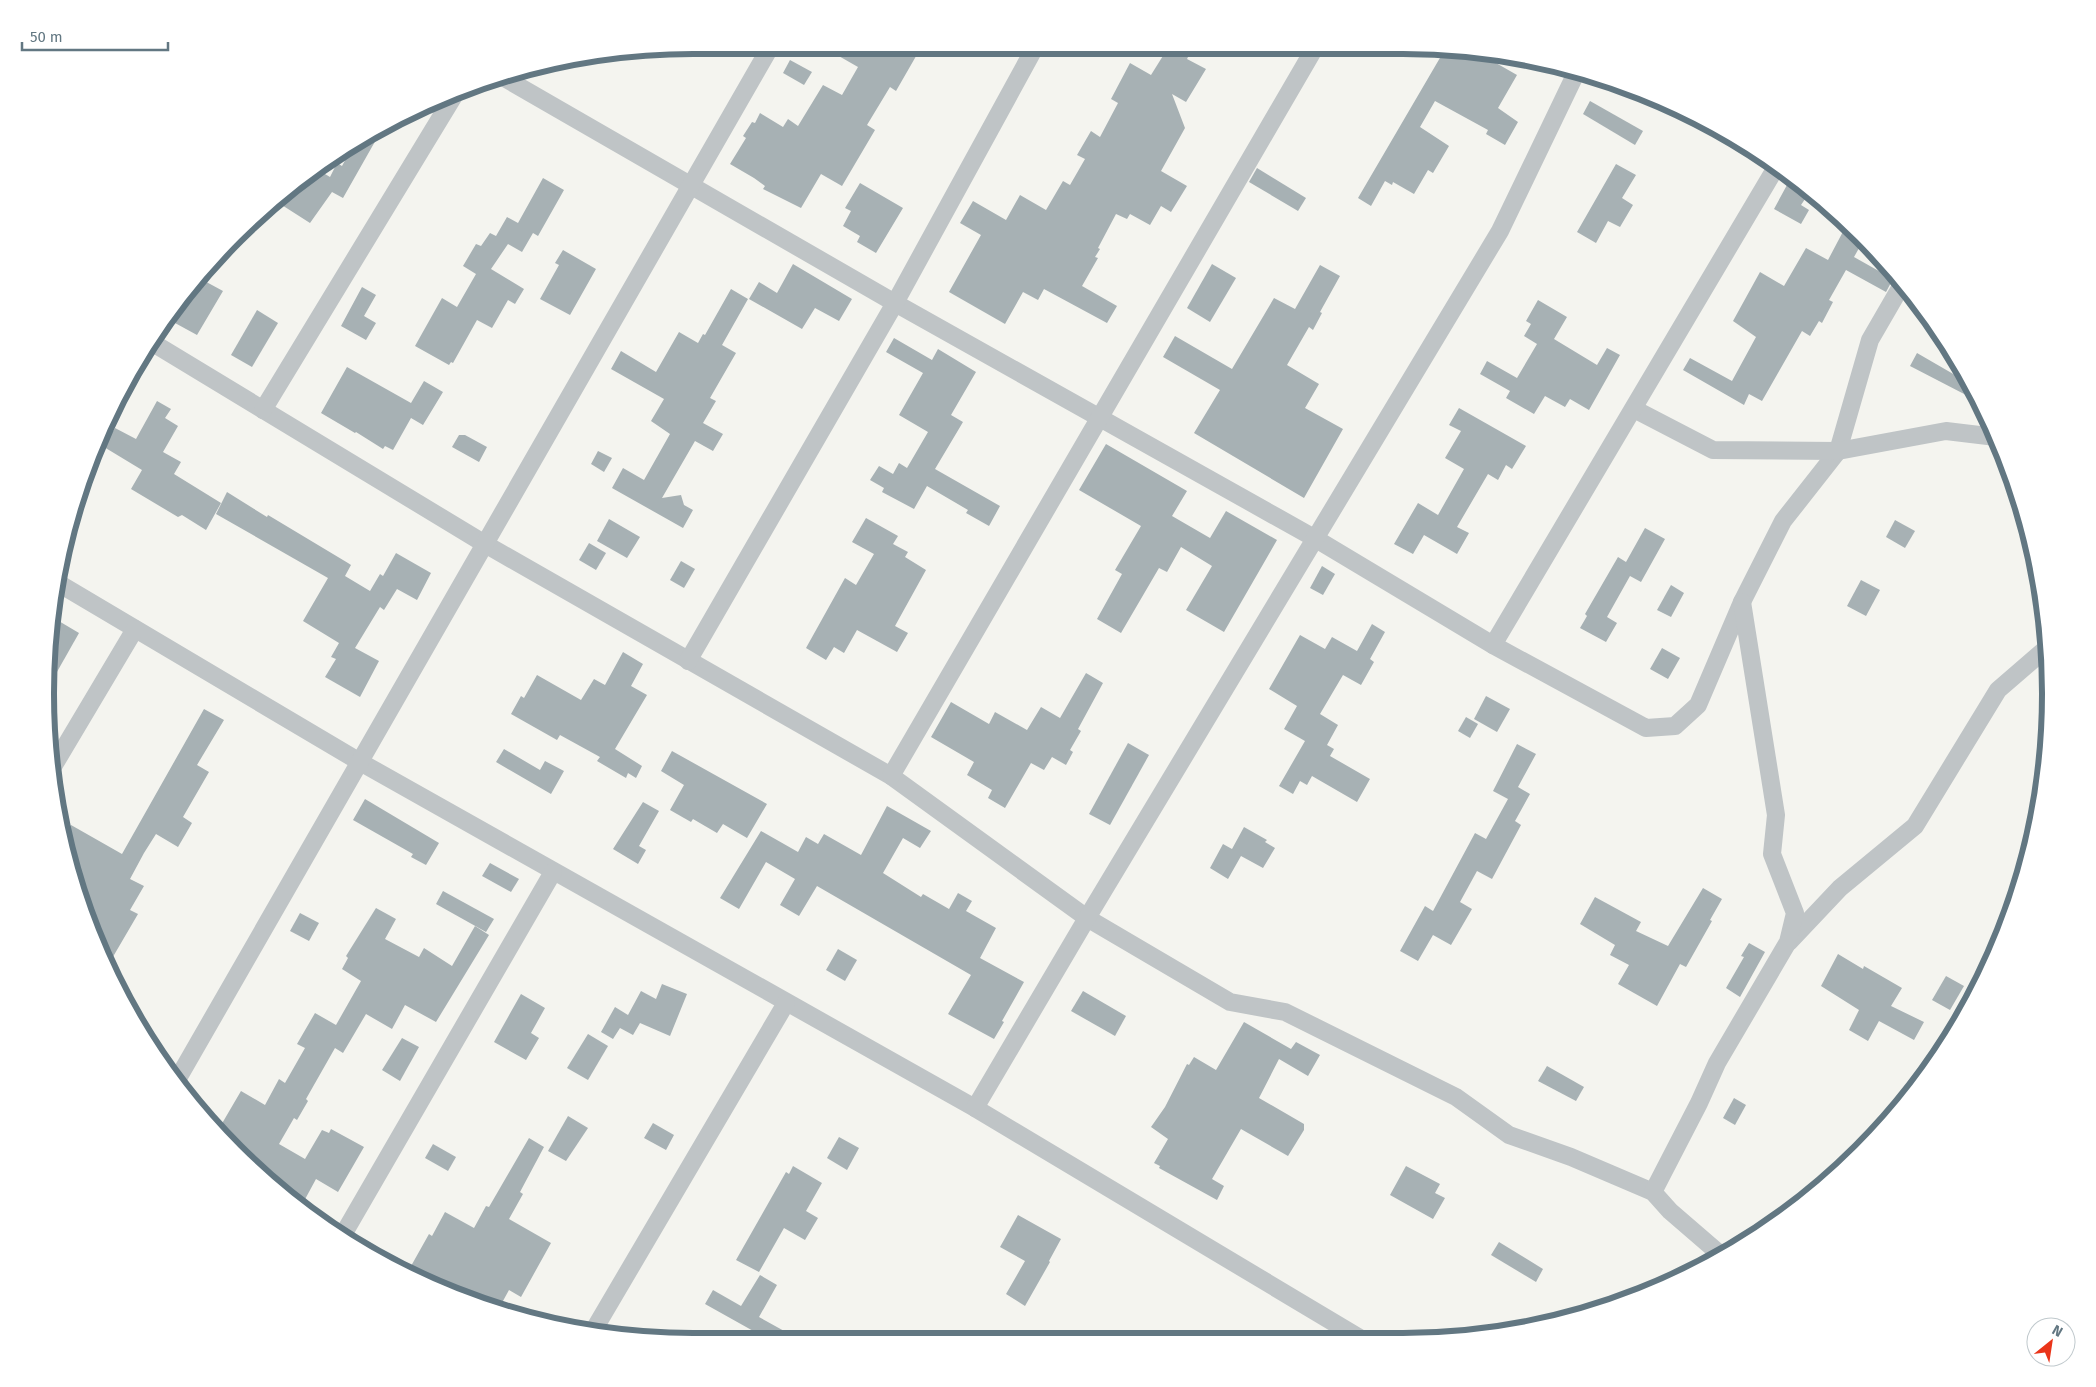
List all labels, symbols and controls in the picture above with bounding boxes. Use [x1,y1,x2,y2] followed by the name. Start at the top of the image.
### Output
[22,20,169,52] scale bar
[30,28,63,46] text: 50 m
[2026,1317,2076,1367] north arrow
[2049,1321,2066,1341] text: N

